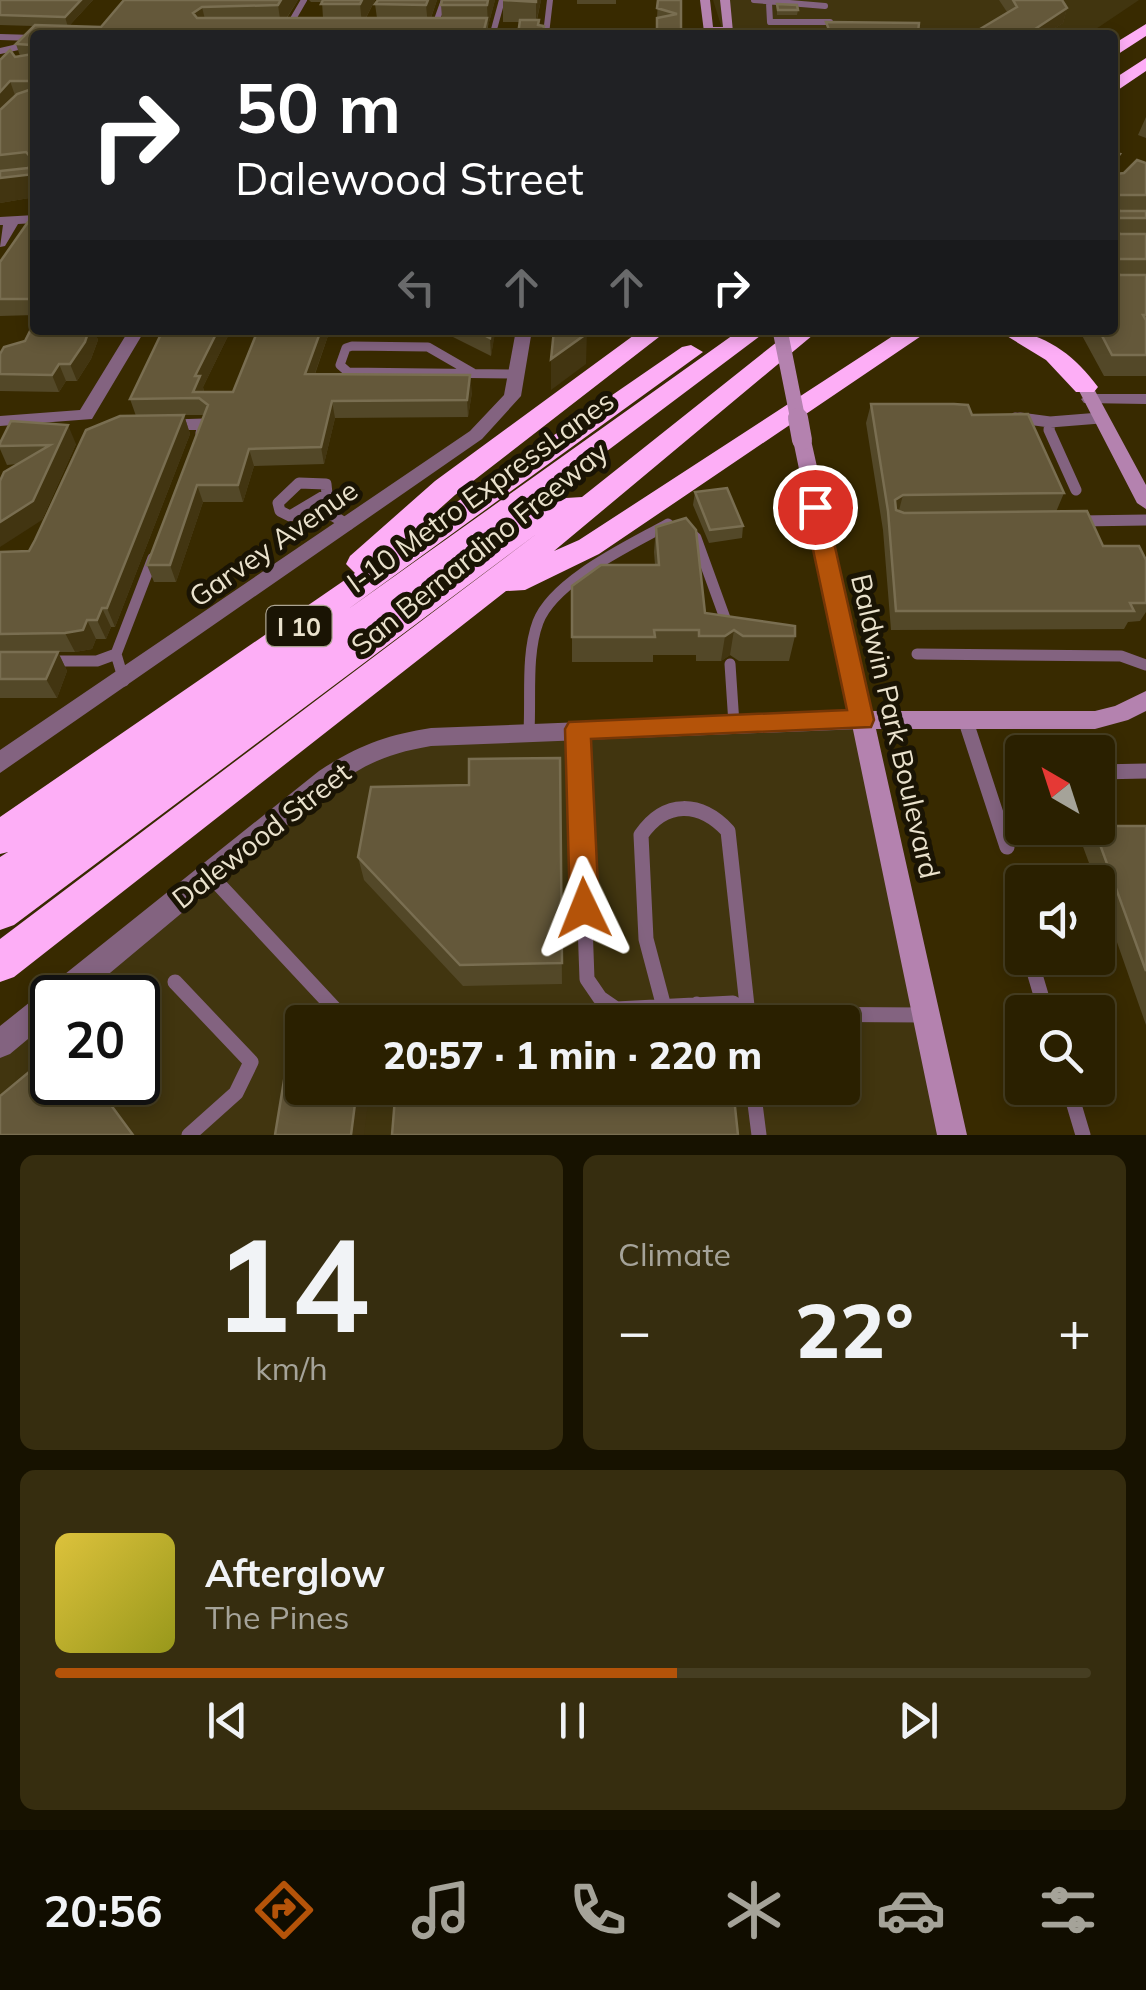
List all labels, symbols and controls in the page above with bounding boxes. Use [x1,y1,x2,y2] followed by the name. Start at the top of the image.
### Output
[235,63,401,151] text: 50 m
[70,70,200,200] icon: right
[235,150,584,206] text: Dalewood Street
[389,260,444,315] icon: left
[494,260,549,315] icon: ahead
[599,260,654,315] icon: ahead
[704,260,759,315] icon: right
[340,382,620,600] street label: I-10 Metro ExpressLanes
[344,434,614,662] street label: San Bernardino Freeway
[773,465,858,550] pin
[182,472,364,614] street label: Garvey Avenue
[788,480,843,535] icon: arrive
[844,570,948,882] street label: Baldwin Park Boulevard
[266,606,332,646] road number: I 10
[1005,735,1115,845] north arrow
[1005,735,1115,1105] map controls
[165,754,357,916] street label: Dalewood Street
[532,856,636,960] position arrow
[1005,865,1115,975] button: sound
[30,975,160,1105] speed limit sign: 20
[1005,995,1115,1105] button: search
[383,1031,762,1079] text: 20:57 · 1 min · 220 m
[213,1201,370,1365] text: 14
[618,1234,731,1274] text: Climate
[795,1283,914,1377] text: 22°
[618,1296,651,1365] text: −
[1058,1296,1091,1365] text: +
[255,1348,328,1388] text: km/h
[205,1549,385,1597] text: Afterglow
[205,1597,349,1637] text: The Pines
[200,1693,255,1748] icon: previous
[545,1693,600,1748] icon: pause
[891,1693,946,1748] icon: next
[249,1875,319,1945] icon: directions
[406,1875,476,1945] icon: music
[563,1875,633,1945] icon: phone
[719,1875,789,1945] icon: climate
[876,1875,946,1945] icon: car
[1033,1875,1103,1945] icon: filters
[43,1882,163,1938] text: 20:56

